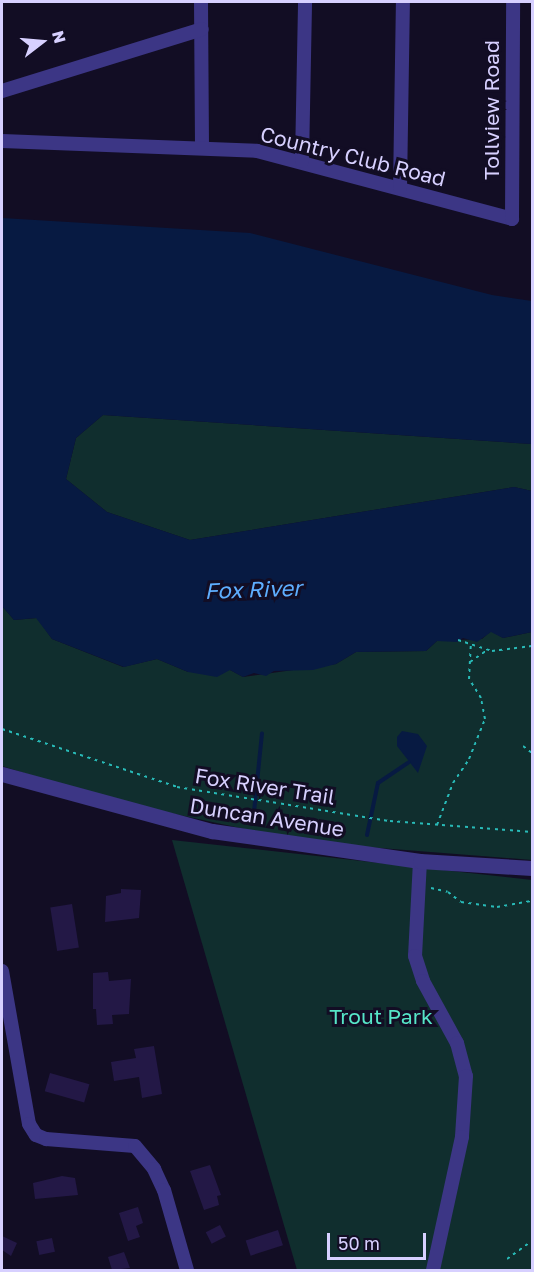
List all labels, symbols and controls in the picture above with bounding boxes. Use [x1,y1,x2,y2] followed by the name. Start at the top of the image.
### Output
[12,12,72,72] north arrow
[48,28,71,46] text: N
[478,40,504,180] street label: Tollview Road
[258,121,448,191] street label: Country Club Road
[204,574,302,604] water label: Fox River
[193,762,337,810] street label: Fox River Trail
[188,792,346,842] street label: Duncan Avenue
[329,1003,433,1029] park label: Trout Park
[330,1221,429,1259] scale bar
[338,1232,380,1254] text: 50 m

